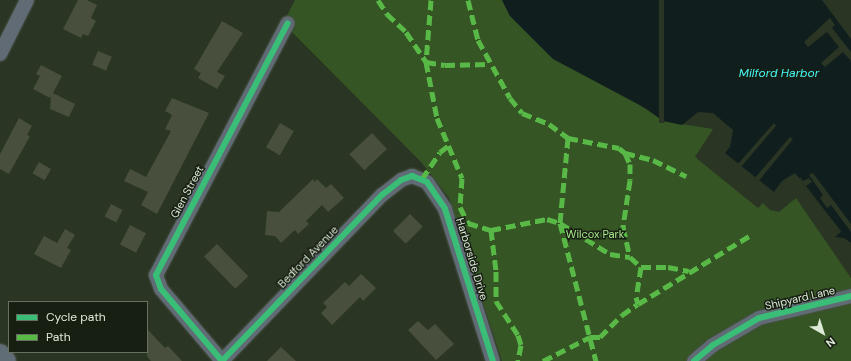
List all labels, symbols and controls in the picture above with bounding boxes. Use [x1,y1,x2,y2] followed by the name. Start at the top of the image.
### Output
[739,67,819,81] water label: Milford Harbor
[168,164,206,220] street label: Glen Street
[453,216,491,302] street label: Harborside Drive
[275,223,341,291] street label: Bedford Avenue
[566,227,624,241] park label: Wilcox Park
[764,284,836,312] street label: Shipyard Lane
[8,301,148,353] legend
[46,309,106,325] text: Cycle path
[803,313,843,353] north arrow
[46,329,71,345] text: Path
[823,334,838,350] text: N

